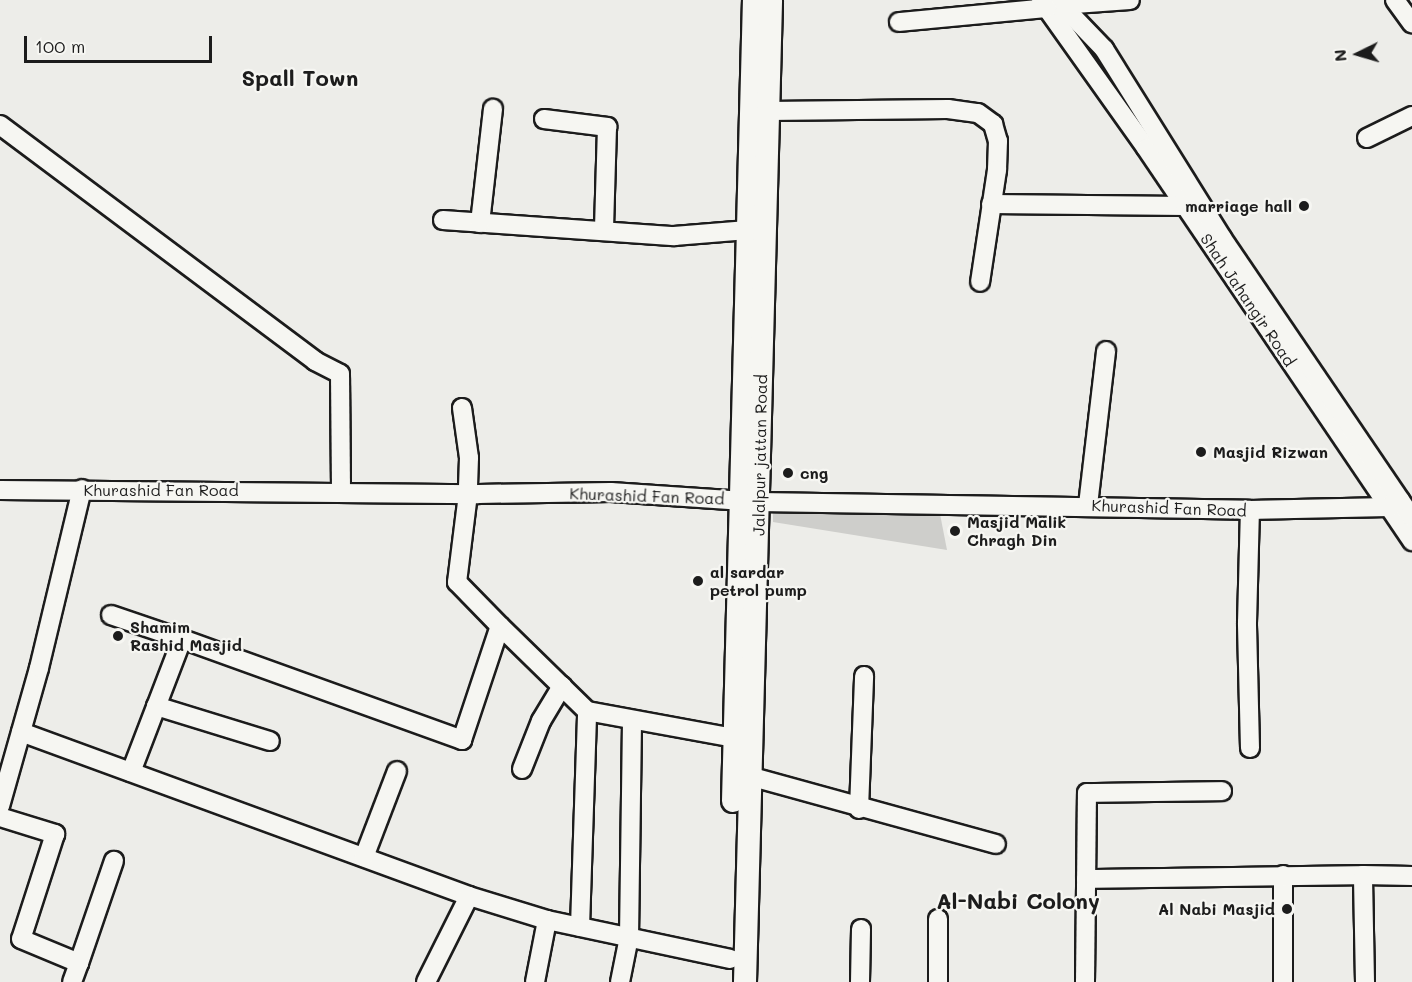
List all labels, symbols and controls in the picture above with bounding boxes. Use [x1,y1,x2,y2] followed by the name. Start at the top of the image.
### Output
[27,24,214,62] scale bar
[1328,24,1388,84] north arrow
[35,34,85,58] text: 100 m
[1329,49,1351,63] text: N
[242,65,358,91] district label: Spall Town
[1185,196,1292,216] place label: marriage hall
[1297,199,1311,213] marker: marriage hall
[1196,230,1300,370] street label: Shah Jahangir Road
[749,374,771,536] street label: Jalalpur jattan Road
[1213,442,1328,462] place label: Masjid Rizwan
[1194,445,1208,459] marker: Masjid Rizwan
[800,463,828,483] place label: cng
[781,466,795,480] marker: cng
[83,480,239,500] street label: Khurashid Fan Road
[569,484,725,508] street label: Khurashid Fan Road
[1091,496,1247,520] street label: Khurashid Fan Road
[967,512,1066,550] place label: Masjid Malik Chragh Din
[948,524,962,538] marker: Masjid Malik Chragh Din
[710,562,807,600] place label: al sardar petrol pump
[691,574,705,588] marker: al sardar petrol pump
[130,617,242,655] place label: Shamim Rashid Masjid
[111,629,125,643] marker: Shamim Rashid Masjid
[936,888,1100,914] district label: Al-Nabi Colony
[1158,899,1275,919] place label: Al Nabi Masjid
[1280,902,1294,916] marker: Al Nabi Masjid

